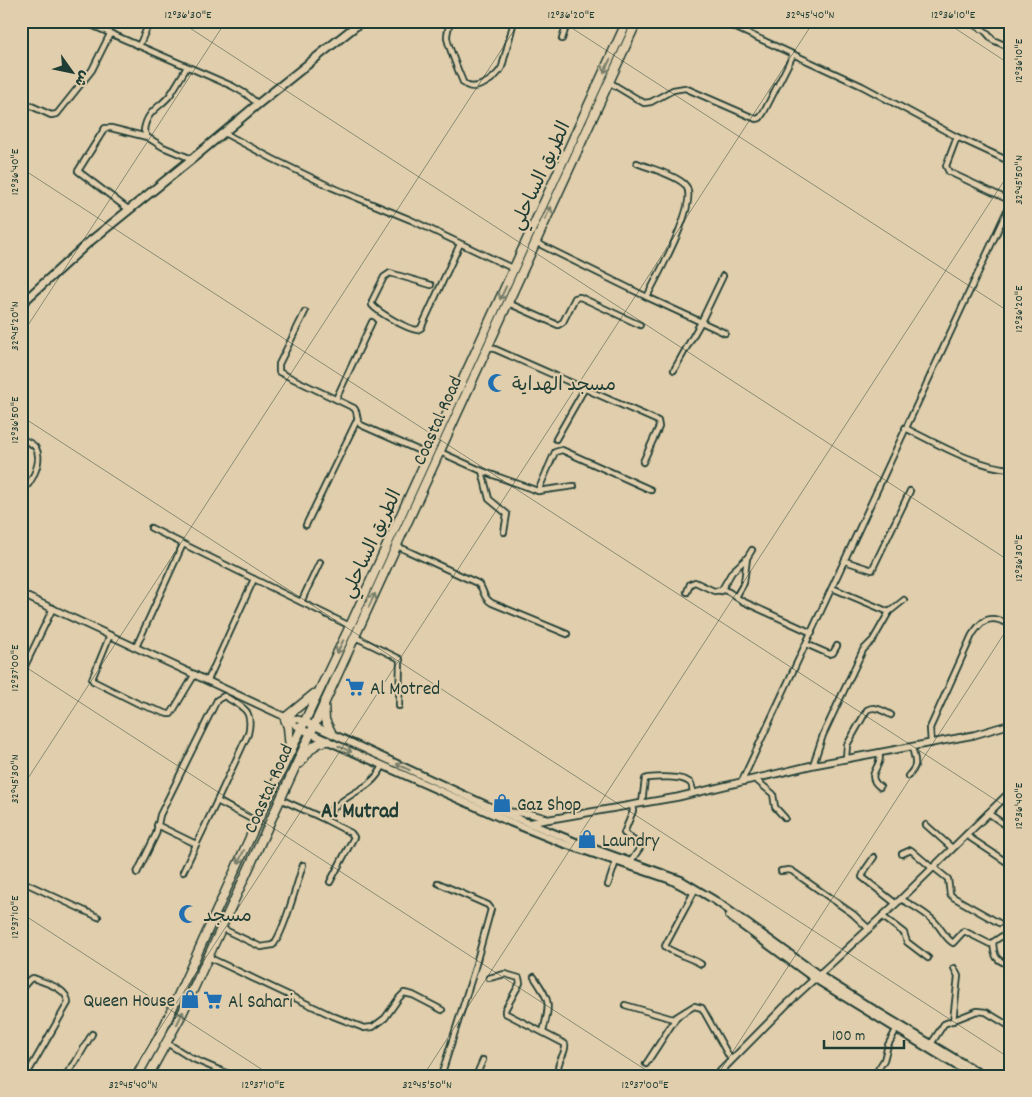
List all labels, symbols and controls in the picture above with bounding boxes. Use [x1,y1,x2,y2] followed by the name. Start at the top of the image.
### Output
[165,7,212,24] text: 12°36'30"E
[548,7,595,24] text: 12°36'20"E
[785,7,835,24] text: 32°45'40"N
[931,7,976,24] text: 12°36'10"E
[1011,38,1028,83] text: 12°36'10"E
[48,48,98,98] north arrow
[602,58,611,73] one-way arrow
[69,66,94,90] text: ش
[505,118,579,235] street label: الطريق الساحلي
[7,148,24,195] text: 12°36'40"E
[1011,155,1028,205] text: 32°45'50"N
[544,206,553,221] one-way arrow
[497,285,507,300] one-way arrow
[1011,285,1028,332] text: 12°36'20"E
[7,301,24,351] text: 32°45'20"N
[486,372,508,394] mosque icon: مسجد الهداية
[408,373,471,470] street label: Coastal Road
[512,373,616,400] place label: مسجد الهداية
[7,396,24,444] text: 12°36'50"E
[336,486,410,603] street label: الطريق الساحلي
[1011,534,1028,581] text: 12°36'30"E
[368,593,377,608] one-way arrow
[334,639,344,654] one-way arrow
[7,644,24,691] text: 12°37'00"E
[344,676,366,698] supermarket icon: Al Motred
[370,677,440,704] place label: Al Motred
[239,741,302,838] street label: Coastal Road
[337,745,352,755] one-way arrow
[7,754,24,804] text: 32°45'30"N
[396,762,411,772] one-way arrow
[1011,782,1028,829] text: 12°36'40"E
[491,792,513,814] shop icon: Gaz Shop
[517,793,581,820] place label: Gaz Shop
[321,798,399,828] district label: Al Mutrad
[576,828,598,850] shop icon: Laundry
[602,829,660,856] place label: Laundry
[235,849,245,864] one-way arrow
[7,895,24,938] text: 12°37'10"E
[177,903,199,925] mosque icon: مسجد
[203,904,252,931] place label: مسجد
[179,988,201,1010] shop icon: Queen House
[83,989,175,1016] place label: Queen House
[202,989,224,1011] supermarket icon: Al Sahari
[228,990,293,1017] place label: Al Sahari
[176,1011,185,1026] one-way arrow
[824,1017,904,1049] scale bar
[832,1026,865,1048] text: 100 m
[108,1077,158,1094] text: 32°45'40"N
[242,1077,285,1094] text: 12°37'10"E
[402,1077,452,1094] text: 32°45'50"N
[622,1077,669,1094] text: 12°37'00"E

